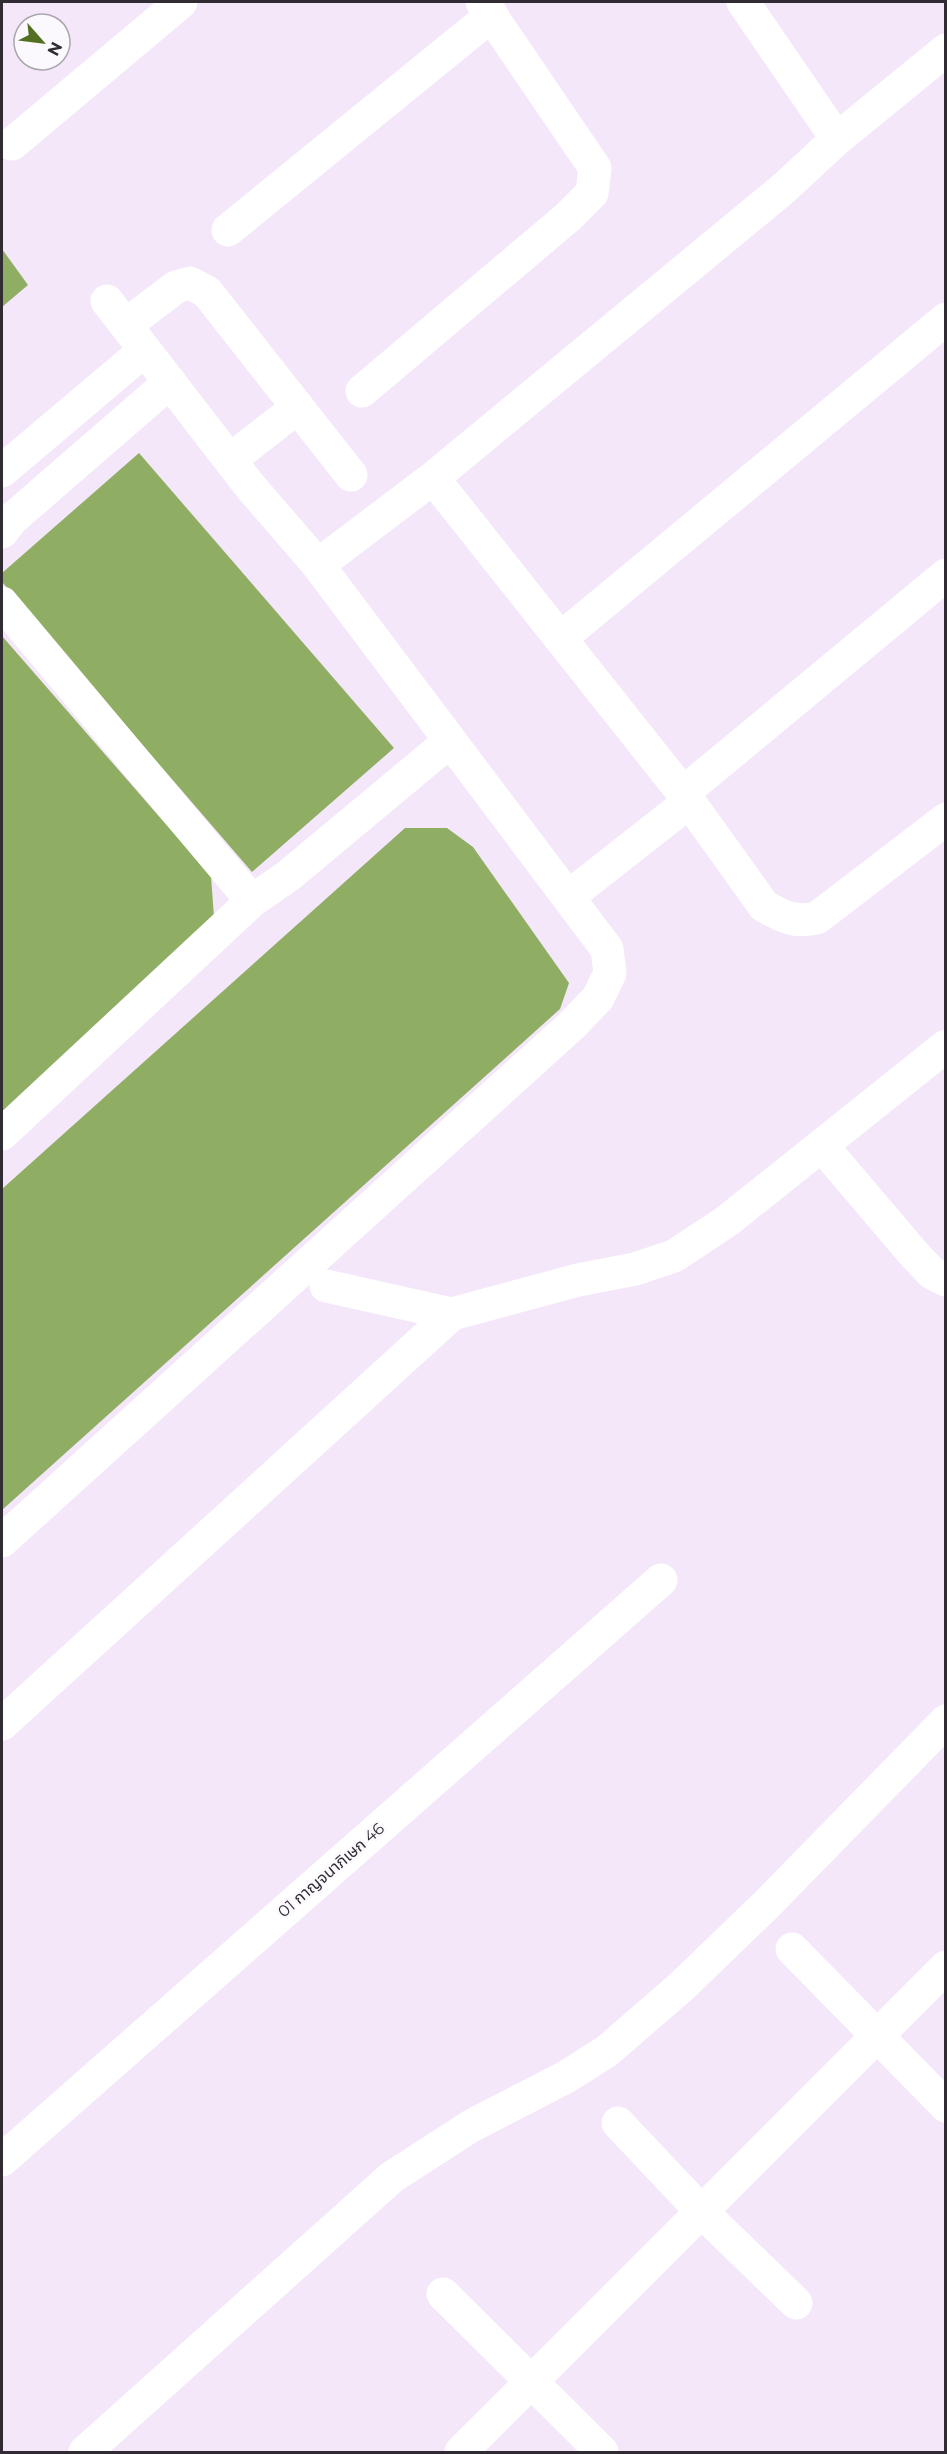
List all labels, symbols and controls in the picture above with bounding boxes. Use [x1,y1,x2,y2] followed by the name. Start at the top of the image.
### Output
[12,12,72,72] north arrow
[43,39,66,59] text: N
[274,1819,388,1921] street label: 01 กาญจนาภิเษก 46

